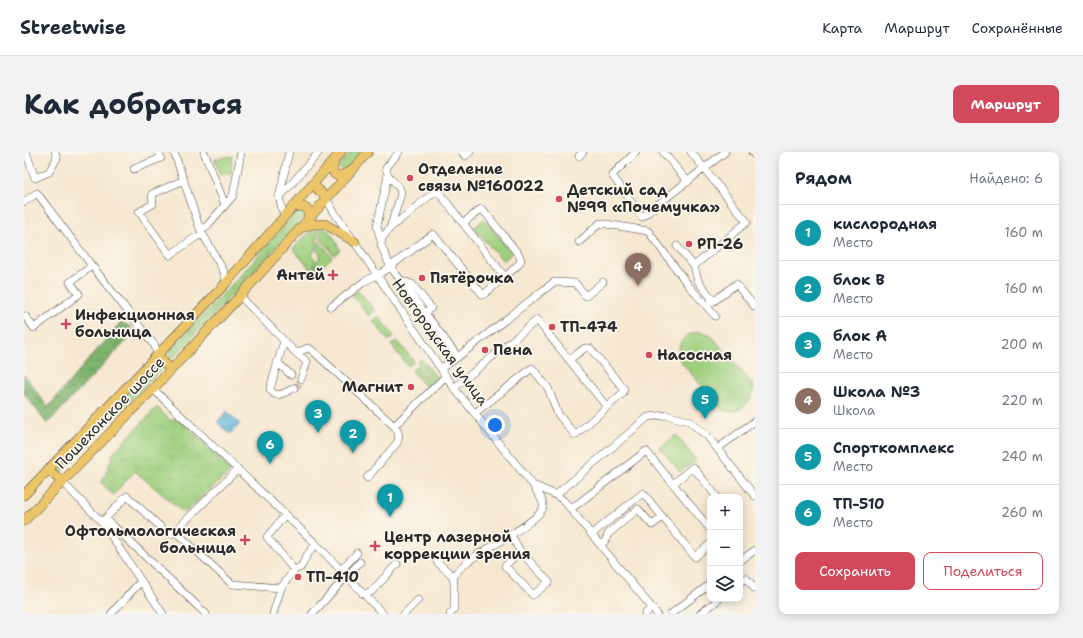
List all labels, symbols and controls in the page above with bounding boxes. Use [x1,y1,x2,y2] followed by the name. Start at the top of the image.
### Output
[20,15,126,40] text: Streetwise
[822,19,862,37] text: Карта
[884,19,950,37] text: Маршрут
[972,19,1063,37] text: Сохранённые
[24,85,243,123] text: Как добраться
[953,85,1059,123] button: Маршрут
[418,159,544,196] place label: Отделение связи №160022
[795,167,852,189] text: Рядом
[969,170,1043,187] text: Найдено: 6
[405,173,415,183] marker: Отделение связи №160022
[567,180,720,217] place label: Детский сад №99 «Почемучка»
[554,194,564,204] marker: Детский сад №99 «Почемучка»
[833,214,937,234] text: кислородная
[805,224,811,241] text: 1
[1005,224,1043,241] text: 160 m
[697,234,743,254] place label: РП-26
[833,234,873,251] text: Место
[684,239,694,249] marker: РП-26
[625,253,651,286] pin: 4
[276,265,326,285] place label: Антей
[430,268,514,288] place label: Пятёрочка
[328,270,338,280] marker: Антей
[833,270,885,290] text: блок В
[417,273,427,283] marker: Пятёрочка
[387,274,493,410] street label: Новгородская улица
[803,280,813,297] text: 2
[1005,280,1043,297] text: 160 m
[833,290,873,307] text: Место
[75,305,195,342] place label: Инфекционная больница
[560,317,618,337] place label: ТП-474
[60,318,72,330] marker: Инфекционная больница
[547,322,557,332] marker: ТП-474
[833,326,887,346] text: блок А
[803,336,813,353] text: 3
[1001,336,1043,353] text: 200 m
[493,340,533,360] place label: Пена
[480,345,490,355] marker: Пена
[657,345,732,365] place label: Насосная
[833,346,873,363] text: Место
[644,350,654,360] marker: Насосная
[51,352,169,474] street label: Пошехонское шоссе
[342,377,403,397] place label: Магнит
[406,382,416,392] marker: Магнит
[833,382,920,402] text: Школа №3
[692,386,718,419] pin: 5
[803,392,813,409] text: 4
[1001,392,1043,409] text: 220 m
[305,400,331,433] pin: 3
[833,402,875,419] text: Школа
[485,415,505,435] your location
[340,420,366,453] pin: 2
[257,431,283,464] pin: 6
[833,438,955,458] text: Спорткомплекс
[804,448,812,465] text: 5
[1001,448,1043,465] text: 240 m
[833,458,873,475] text: Место
[377,484,403,517] pin: 1
[707,494,743,602] map controls
[707,494,743,530] button: +
[833,494,885,514] text: ТП-510
[803,504,813,521] text: 6
[1001,504,1043,521] text: 260 m
[833,514,873,531] text: Место
[65,521,237,558] place label: Офтольмологическая больница
[384,527,531,564] place label: Центр лазерной коррекции зрения
[707,530,743,566] button: −
[239,534,251,546] marker: Офтольмологическая больница
[369,540,381,552] marker: Центр лазерной коррекции зрения
[795,552,915,590] button: Сохранить
[923,552,1043,590] button: Поделиться
[707,566,743,602] button: layers
[306,567,359,587] place label: ТП-410
[293,572,303,582] marker: ТП-410

